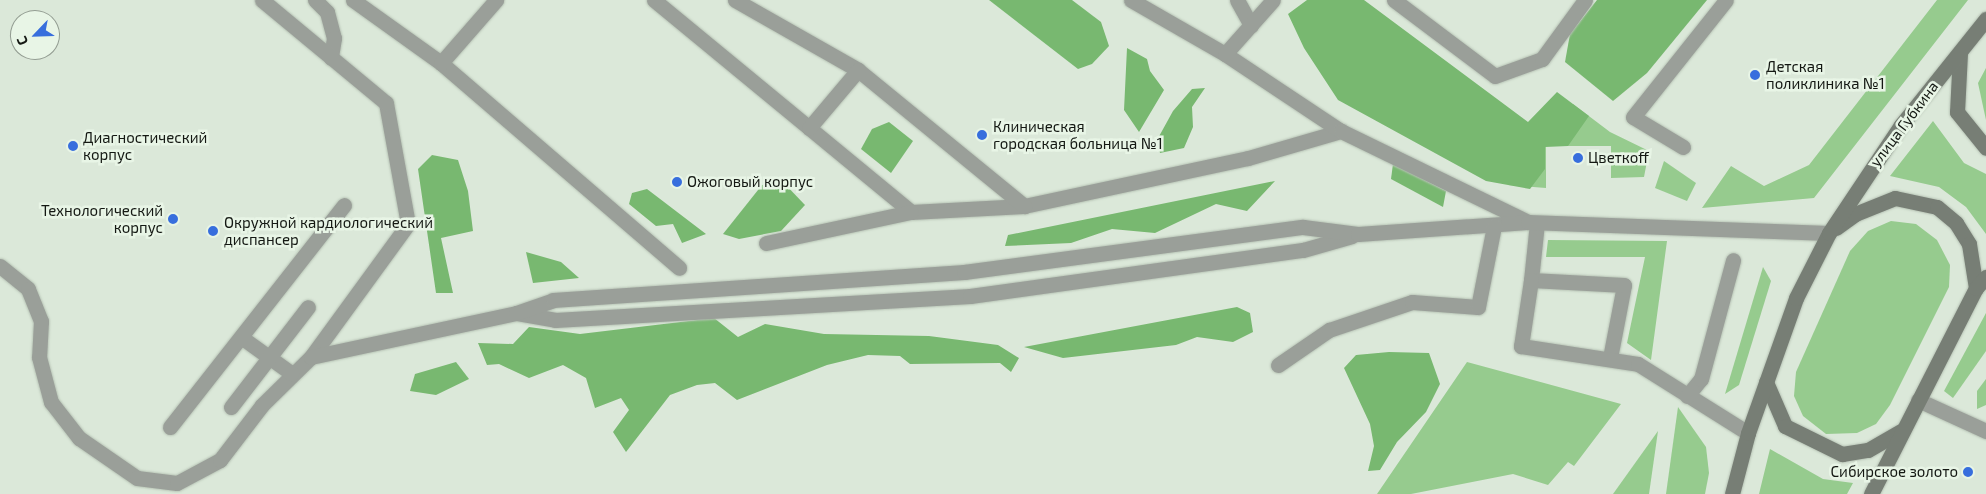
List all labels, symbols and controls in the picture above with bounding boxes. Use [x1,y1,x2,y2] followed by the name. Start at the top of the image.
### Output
[10,10,60,60] north arrow
[12,34,31,48] text: С
[1766,57,1885,92] place label: Детская поликлиника №1
[1748,68,1762,82] marker: Детская поликлиника №1
[1866,78,1942,170] street label: улица Губкина
[993,117,1163,152] place label: Клиническая городская больница №1
[83,128,207,163] place label: Диагностический корпус
[975,128,989,142] marker: Клиническая городская больница №1
[67,140,79,152] marker: Диагностический корпус
[1588,149,1649,167] place label: Цветкоff
[1572,152,1584,164] marker: Цветкоff
[687,173,813,191] place label: Ожоговый корпус
[671,176,683,188] marker: Ожоговый корпус
[41,201,163,236] place label: Технологический корпус
[167,213,179,225] marker: Технологический корпус
[224,213,433,248] place label: Окружной кардиологический диспансер
[206,224,220,238] marker: Окружной кардиологический диспансер
[1831,463,1958,481] place label: Сибирское золото
[1962,466,1974,478] marker: Сибирское золото

